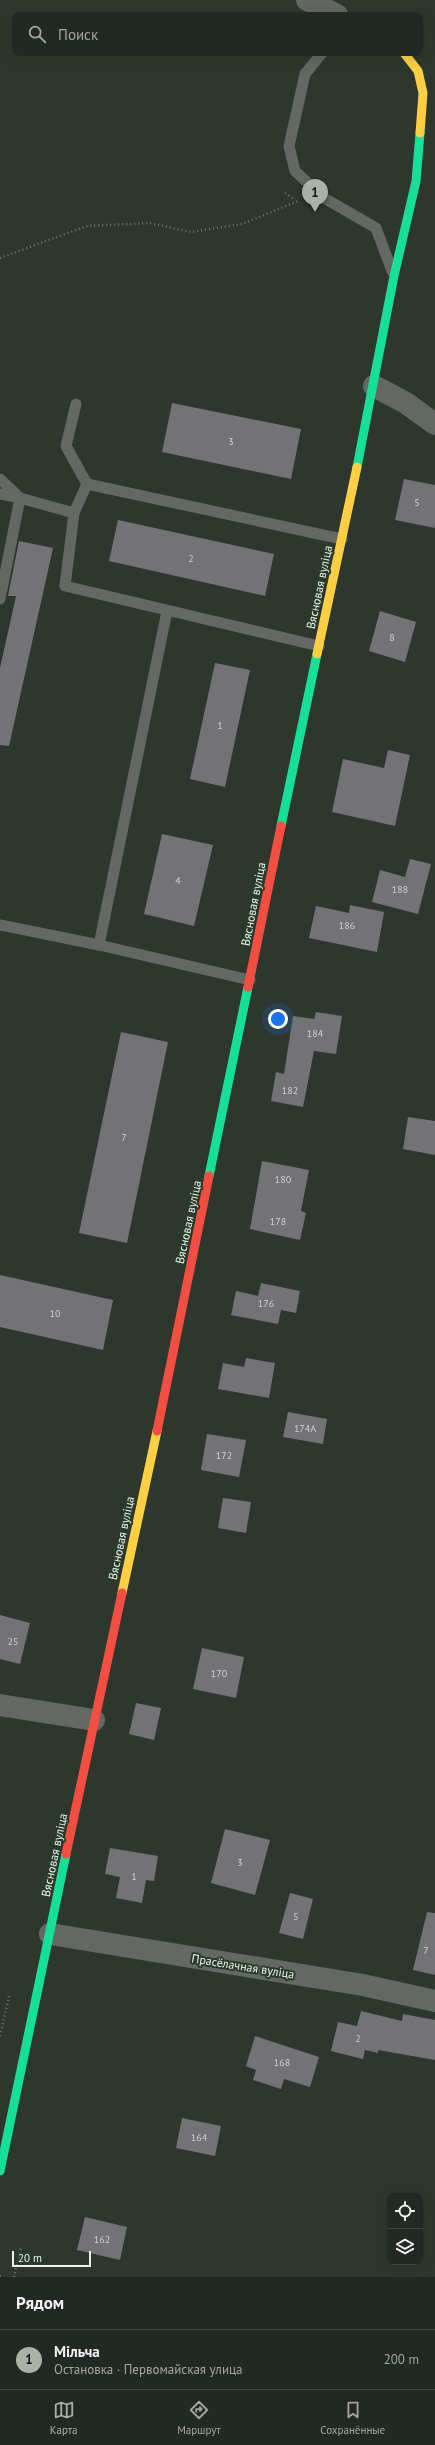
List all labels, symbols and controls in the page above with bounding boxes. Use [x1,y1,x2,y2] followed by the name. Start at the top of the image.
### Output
[12,12,423,56] search box
[26,23,48,45] icon: search
[58,25,98,44] text: Поиск
[302,179,328,212] pin: 1
[228,435,234,448] house number: 3
[414,496,420,509] house number: 5
[303,544,335,630] street label: Вясновая вуліца
[188,552,194,565] house number: 2
[389,631,395,644] house number: 8
[217,719,223,732] house number: 1
[238,861,268,947] street label: Вясновая вуліца
[175,874,181,887] house number: 4
[392,883,408,896] house number: 188
[339,919,355,932] house number: 186
[268,1009,288,1029] your location
[307,1027,324,1040] house number: 184
[282,1084,298,1097] house number: 182
[121,1131,127,1144] house number: 7
[275,1173,292,1186] house number: 180
[172,1179,204,1265] street label: Вясновая вуліца
[270,1215,286,1228] house number: 178
[258,1297,274,1310] house number: 176
[50,1307,61,1320] house number: 10
[294,1422,316,1435] house number: 174А
[216,1449,232,1462] house number: 172
[105,1495,137,1581] street label: Вясновая вуліца
[8,1635,18,1648] house number: 25
[211,1667,228,1680] house number: 170
[38,1812,70,1898] street label: Вясновая вуліца
[237,1856,243,1869] house number: 3
[131,1870,137,1883] house number: 1
[293,1910,299,1923] house number: 5
[423,1944,429,1957] house number: 7
[191,1950,295,1982] street label: Прасёлачная вуліца
[355,2032,361,2045] house number: 2
[274,2056,290,2069] house number: 168
[191,2131,208,2144] house number: 164
[387,2193,423,2265] map controls
[387,2193,423,2229] button: locate
[387,2229,423,2265] button: layers
[94,2233,110,2246] house number: 162
[12,2249,91,2268] scale bar
[18,2251,42,2265] text: 20 m
[16,2292,64,2314] text: Рядом
[54,2342,100,2361] text: Мільча
[25,2351,33,2368] text: 1
[384,2351,419,2368] text: 200 m
[54,2361,243,2378] text: Остановка · Первомайская улица
[50,2399,78,2437] tab: Карта
[177,2399,221,2437] tab: Маршрут
[320,2399,385,2437] tab: Сохранённые

